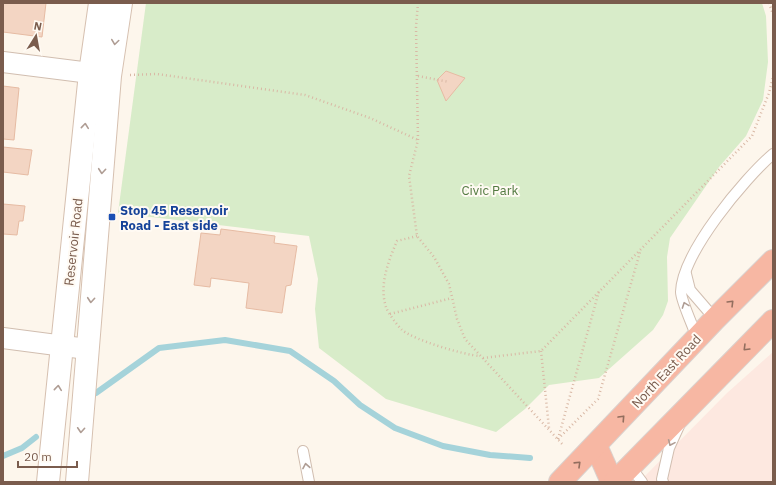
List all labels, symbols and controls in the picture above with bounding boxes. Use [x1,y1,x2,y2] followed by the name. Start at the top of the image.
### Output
[16,16,56,56] north arrow
[33,19,43,34] text: N
[111,39,120,45] one-way arrow
[80,123,89,129] one-way arrow
[97,168,106,174] one-way arrow
[462,182,519,199] park label: Civic Park
[60,197,87,287] street label: Reservoir Road
[120,202,228,234] place label: Stop 45 Reservoir Road - East side
[107,212,117,222] marker: Stop 45 Reservoir Road - East side
[86,297,95,303] one-way arrow
[726,300,734,308] one-way arrow
[681,301,690,308] one-way arrow
[628,331,705,412] street label: North East Road
[743,343,751,351] one-way arrow
[53,384,62,391] one-way arrow
[618,415,625,423] one-way arrow
[76,427,85,433] one-way arrow
[668,439,676,447] one-way arrow
[18,443,77,469] scale bar
[24,449,52,464] text: 20 m
[573,461,581,469] one-way arrow
[302,463,311,470] one-way arrow

